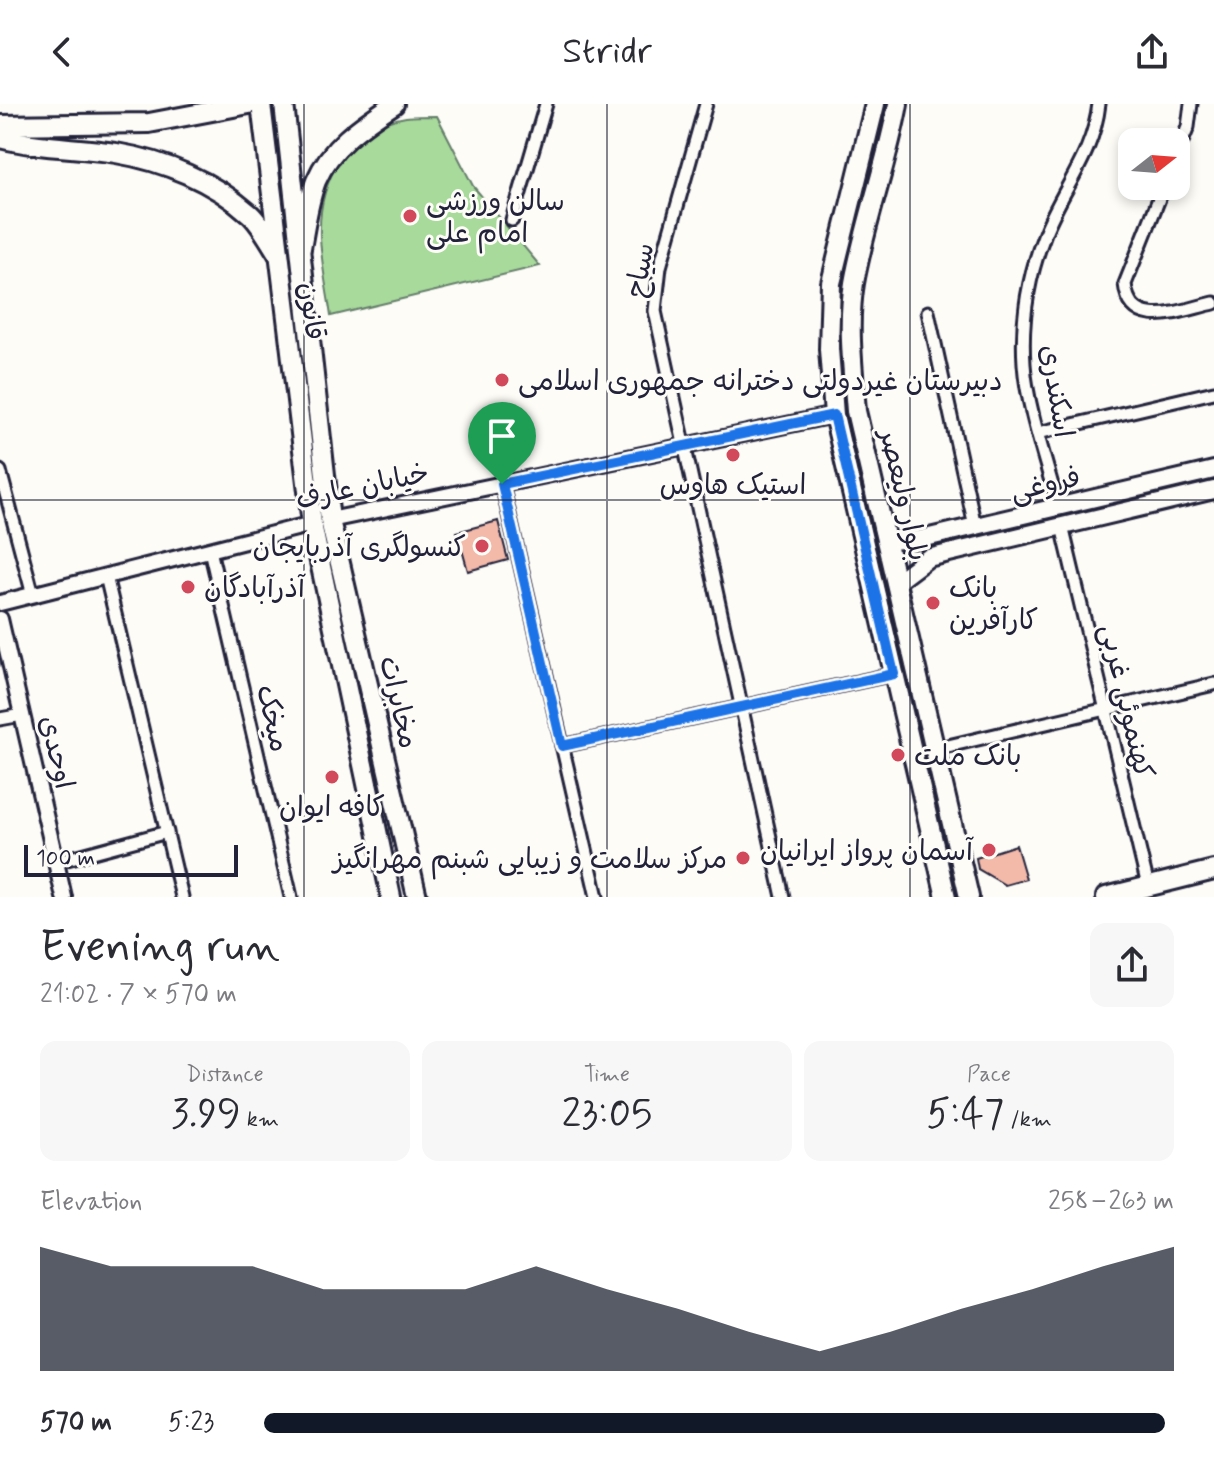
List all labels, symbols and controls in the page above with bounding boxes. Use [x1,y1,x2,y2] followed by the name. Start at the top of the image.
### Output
[562,29,652,76] text: Stridr
[40,30,84,74] icon: back
[1130,30,1174,74] icon: share
[1118,128,1190,200] north arrow
[1118,128,1190,200] map controls
[426,184,565,254] place label: سالن ورزشی امام علی
[401,207,419,225] marker: سالن ورزشی امام علی
[618,240,664,301] street label: سیاح
[289,280,332,342] street label: قانون
[1030,342,1081,440] street label: اسکندری
[518,364,1002,401] place label: دبیرستان غیردولتی دخترانه جمهوری اسلامی
[493,371,511,389] marker: دبیرستان غیردولتی دخترانه جمهوری اسلامی
[468,402,536,484] pin
[480,414,524,458] icon: arrive
[869,424,936,565] street label: بلوار ولیعصر
[724,446,742,464] marker: استیک هاوس
[293,455,432,520] street label: خیابان عارف
[1007,459,1084,511] street label: فروغى
[659,468,807,505] place label: استیک هاوس
[252,530,466,567] place label: کنسولگری آذربایجان
[473,537,491,555] marker: کنسولگری آذربایجان
[204,571,306,608] place label: آذرآبادگان
[949,571,1038,640] place label: بانک کارآفرین
[179,578,197,596] marker: آذرآبادگان
[924,594,942,612] marker: بانک کارآفرین
[1090,621,1161,782] street label: کهنموئی غربی
[369,653,426,752] street label: مخابرات
[246,681,297,756] street label: میخک
[29,712,82,793] street label: اوحدی
[914,739,1022,776] place label: بانک ملت
[889,746,907,764] marker: بانک ملت
[323,768,341,786] marker: کافه ایوان
[279,790,385,827] place label: کافه ایوان
[760,834,974,871] place label: آسمان پرواز ایرانیان
[24,841,238,877] scale bar
[980,841,998,859] marker: آسمان پرواز ایرانیان
[331,842,727,880] place label: مرکز سلامت و زیبایی شبنم مهرانگیز
[36,845,95,873] text: 100 m
[734,849,752,867] marker: مرکز سلامت و زیبایی شبنم مهرانگیز
[40,919,280,977] text: Evening run
[1090,923,1174,1007] button: share
[40,978,237,1012] text: 21:02 · 7 × 570 m
[186,1061,264,1089] text: Distance
[584,1061,630,1089] text: Time
[967,1061,1011,1089] text: Pace
[171,1089,241,1141] text: 3.99
[562,1089,652,1141] text: 23:05
[926,1089,1004,1141] text: 5:47
[241,1106,279,1134] text: km
[1004,1106,1052,1134] text: /km
[40,1185,142,1219] text: Elevation
[1048,1185,1174,1219] text: 258–263 m
[40,1406,112,1440] text: 570 m
[168,1406,214,1440] text: 5:23

